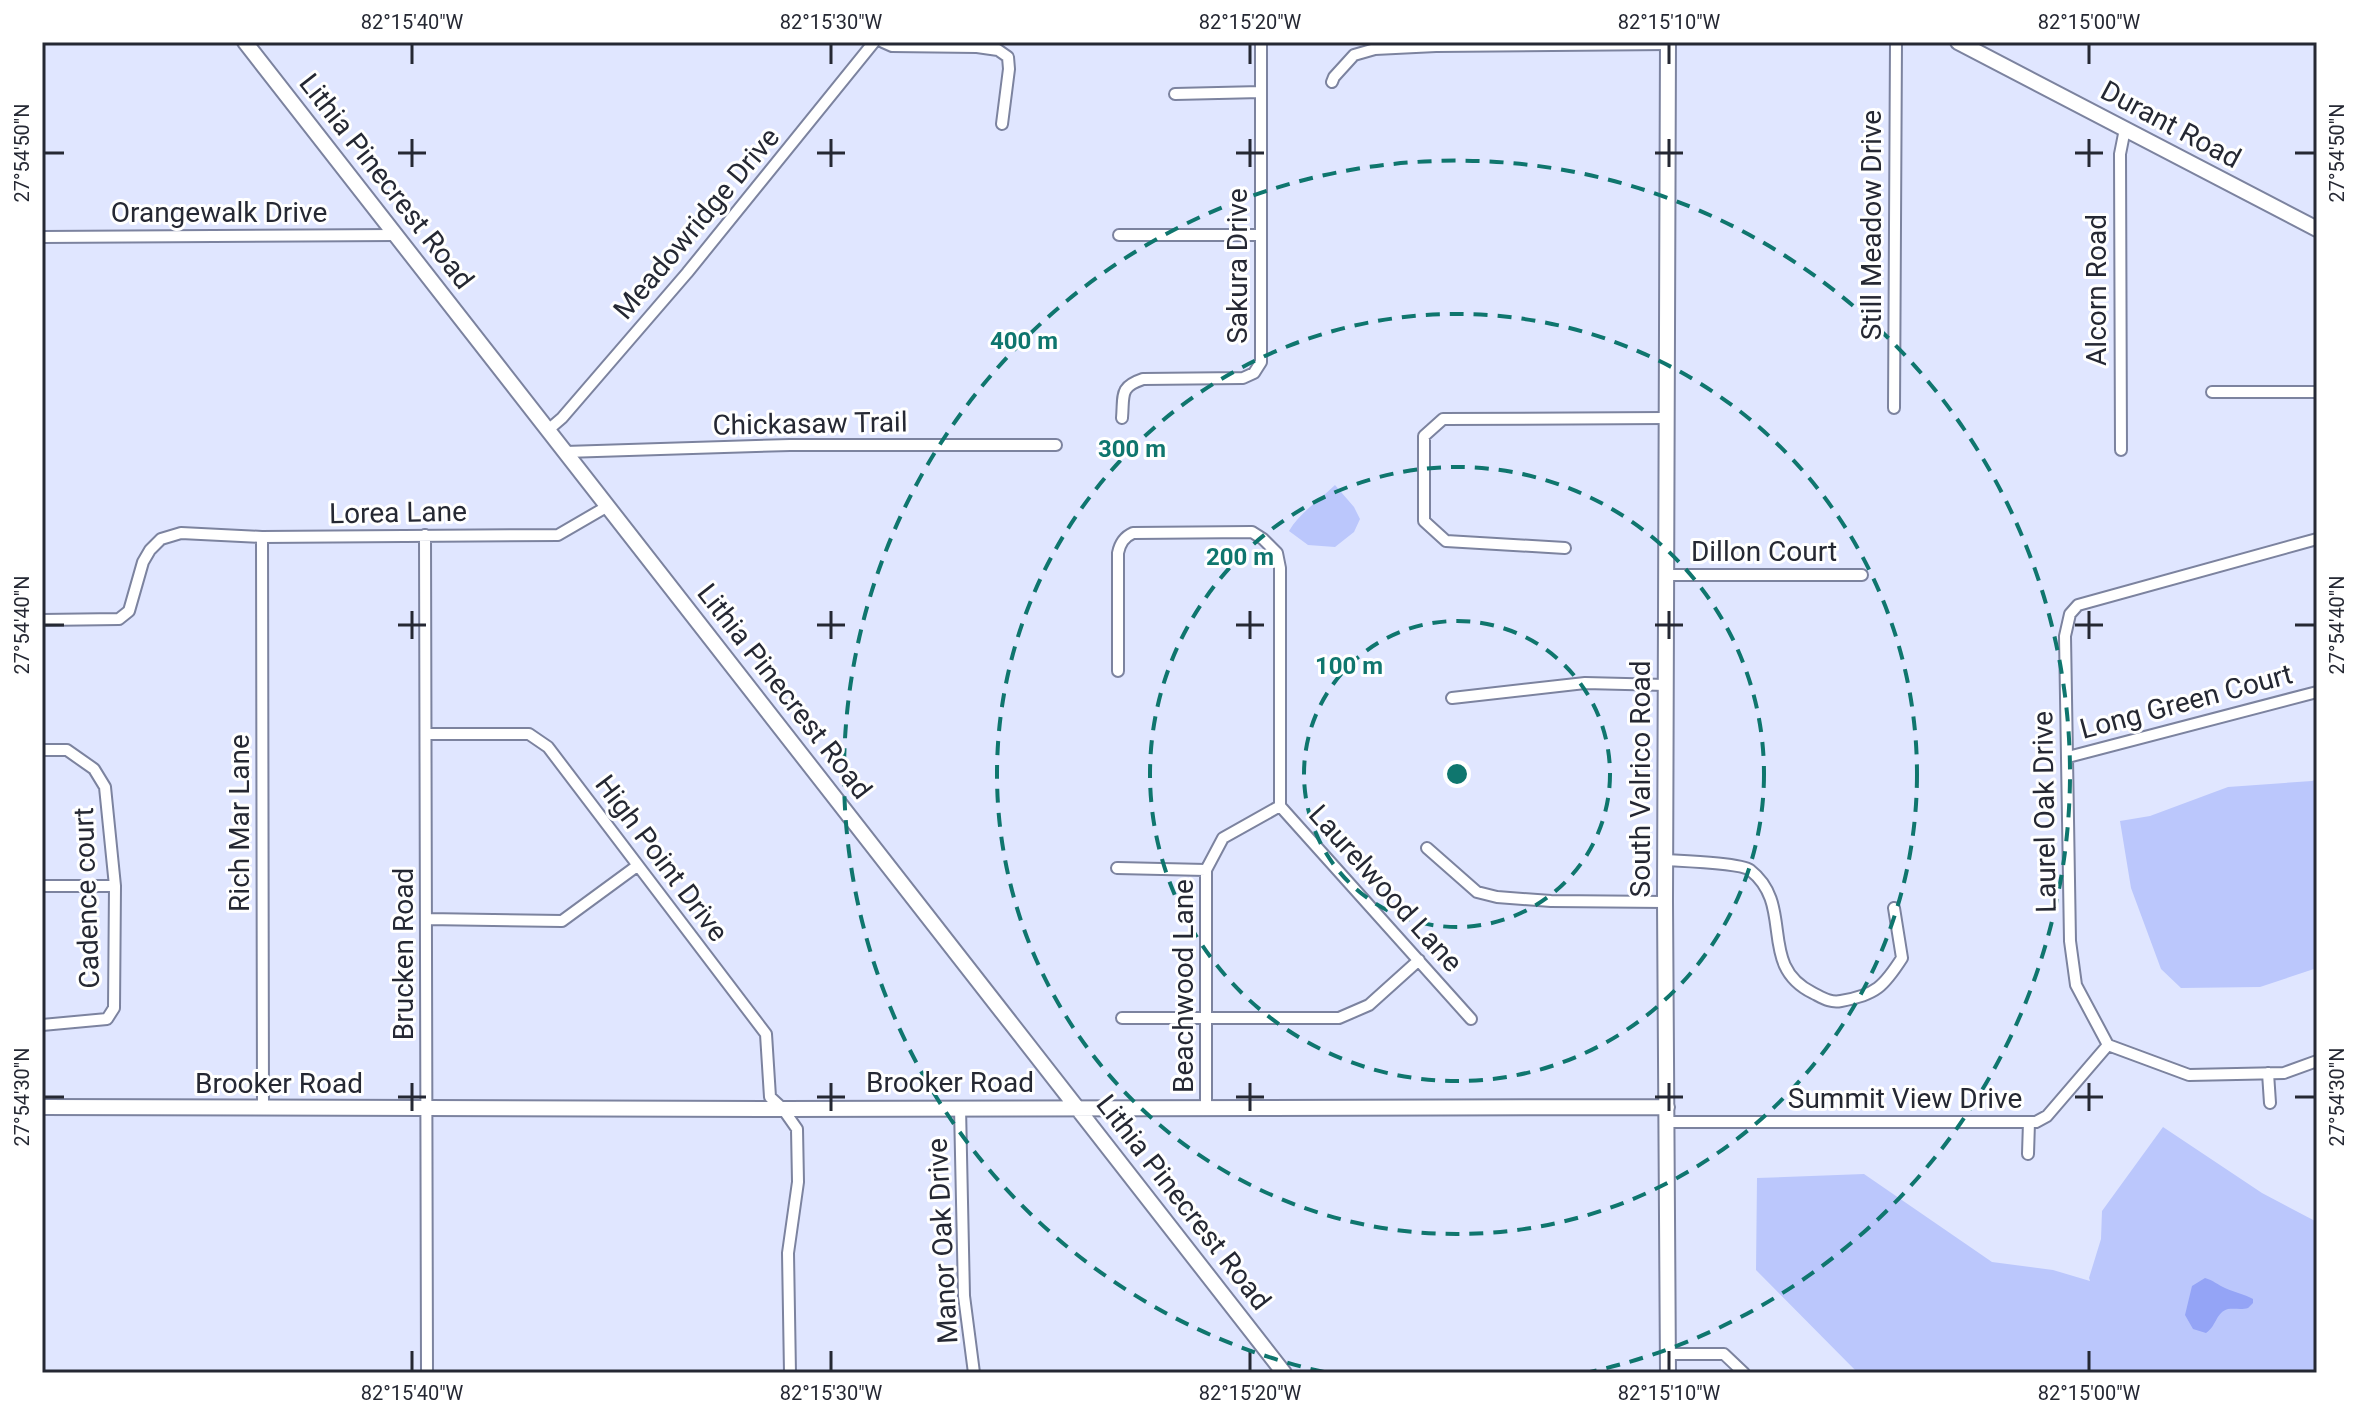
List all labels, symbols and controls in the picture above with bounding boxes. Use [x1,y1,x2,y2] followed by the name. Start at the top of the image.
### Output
[361,10,464,34] text: 82°15'40"W
[780,10,883,34] text: 82°15'30"W
[1199,10,1302,34] text: 82°15'20"W
[1618,10,1721,34] text: 82°15'10"W
[2038,10,2141,34] text: 82°15'00"W
[292,67,481,295] street label: Lithia Pinecrest Road
[2095,74,2246,175] street label: Durant Road
[10,103,34,203] text: 27°54'50"N
[2325,103,2349,203] text: 27°54'50"N
[1855,110,1888,340] street label: Still Meadow Drive
[607,121,786,326] street label: Meadowridge Drive
[1221,188,1254,344] street label: Sakura Drive
[111,196,327,229] street label: Orangewalk Drive
[2080,214,2113,366] street label: Alcorn Road
[990,327,1058,355] text: 400 m
[712,405,908,442] street label: Chickasaw Trail
[1098,435,1166,463] text: 300 m
[329,495,467,530] street label: Lorea Lane
[1691,535,1837,568] street label: Dillon Court
[1206,543,1274,571] text: 200 m
[10,575,34,675] text: 27°54'40"N
[2325,575,2349,675] text: 27°54'40"N
[690,577,879,805] street label: Lithia Pinecrest Road
[1315,652,1383,680] text: 100 m
[2076,657,2296,746] street label: Long Green Court
[1624,661,1657,897] street label: South Valrico Road
[2026,711,2063,913] street label: Laurel Oak Drive
[223,734,256,912] street label: Rich Mar Lane
[1443,760,1471,788] centre of rings
[588,769,735,948] street label: High Point Drive
[1302,798,1469,979] street label: Laurelwood Lane
[67,807,106,989] street label: Cadence court
[387,868,420,1040] street label: Brucken Road
[1167,879,1200,1093] street label: Beachwood Lane
[10,1047,34,1147] text: 27°54'30"N
[2325,1047,2349,1147] text: 27°54'30"N
[866,1066,1034,1099] street label: Brooker Road
[195,1067,363,1100] street label: Brooker Road
[1788,1082,2022,1115] street label: Summit View Drive
[1089,1088,1278,1316] street label: Lithia Pinecrest Road
[921,1137,964,1345] street label: Manor Oak Drive
[361,1381,464,1405] text: 82°15'40"W
[780,1381,883,1405] text: 82°15'30"W
[1199,1381,1302,1405] text: 82°15'20"W
[1618,1381,1721,1405] text: 82°15'10"W
[2038,1381,2141,1405] text: 82°15'00"W

